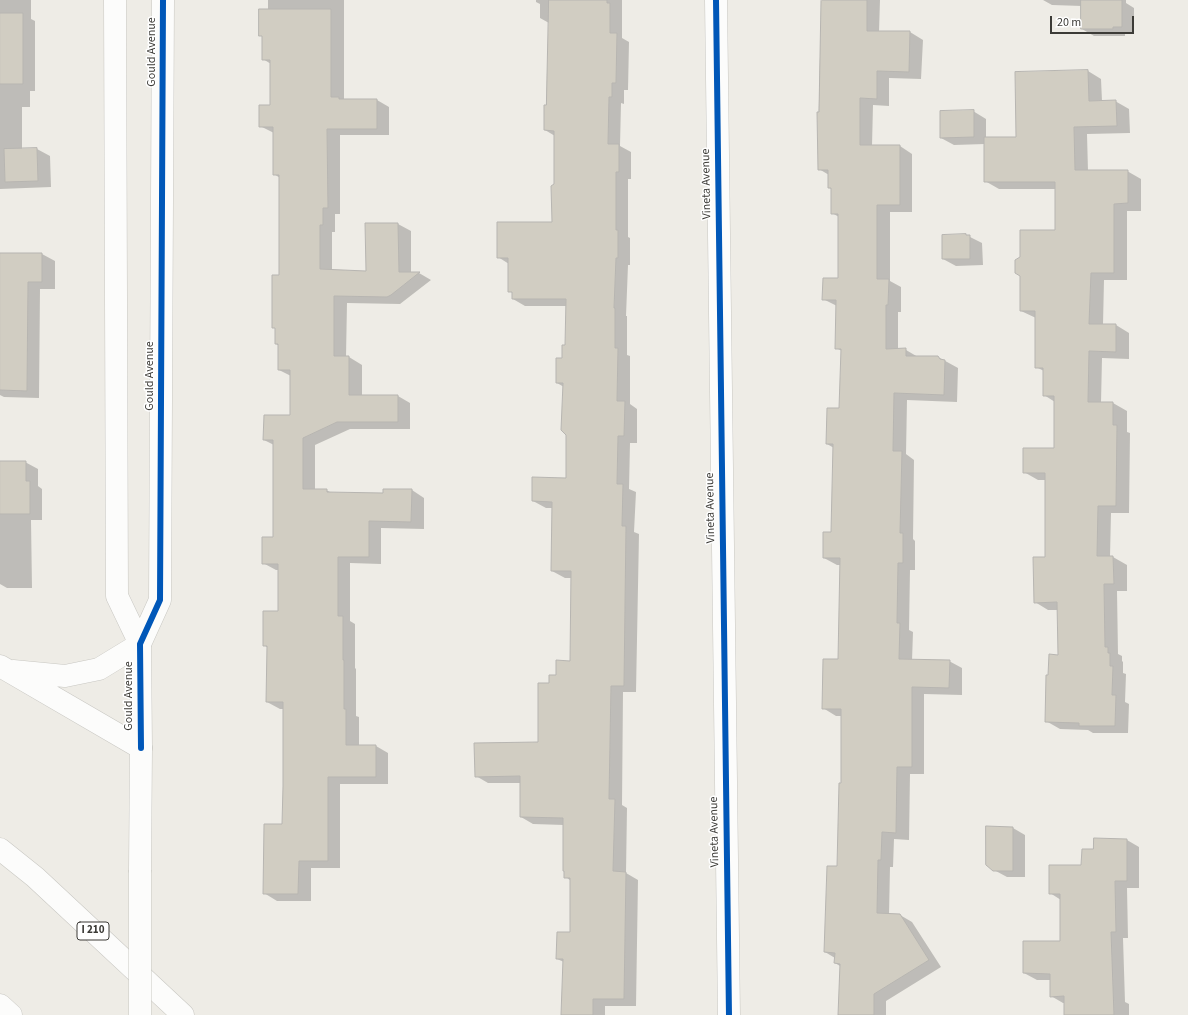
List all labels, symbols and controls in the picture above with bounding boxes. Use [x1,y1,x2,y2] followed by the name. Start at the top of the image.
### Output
[1052,8,1136,34] scale bar
[1057,14,1081,31] text: 20 m
[145,17,159,87] street label: Gould Avenue
[699,148,715,220] street label: Vineta Avenue
[143,341,157,411] street label: Gould Avenue
[703,472,719,544] street label: Vineta Avenue
[122,661,136,731] street label: Gould Avenue
[707,796,723,868] street label: Vineta Avenue
[77,922,109,940] road number: I 210

